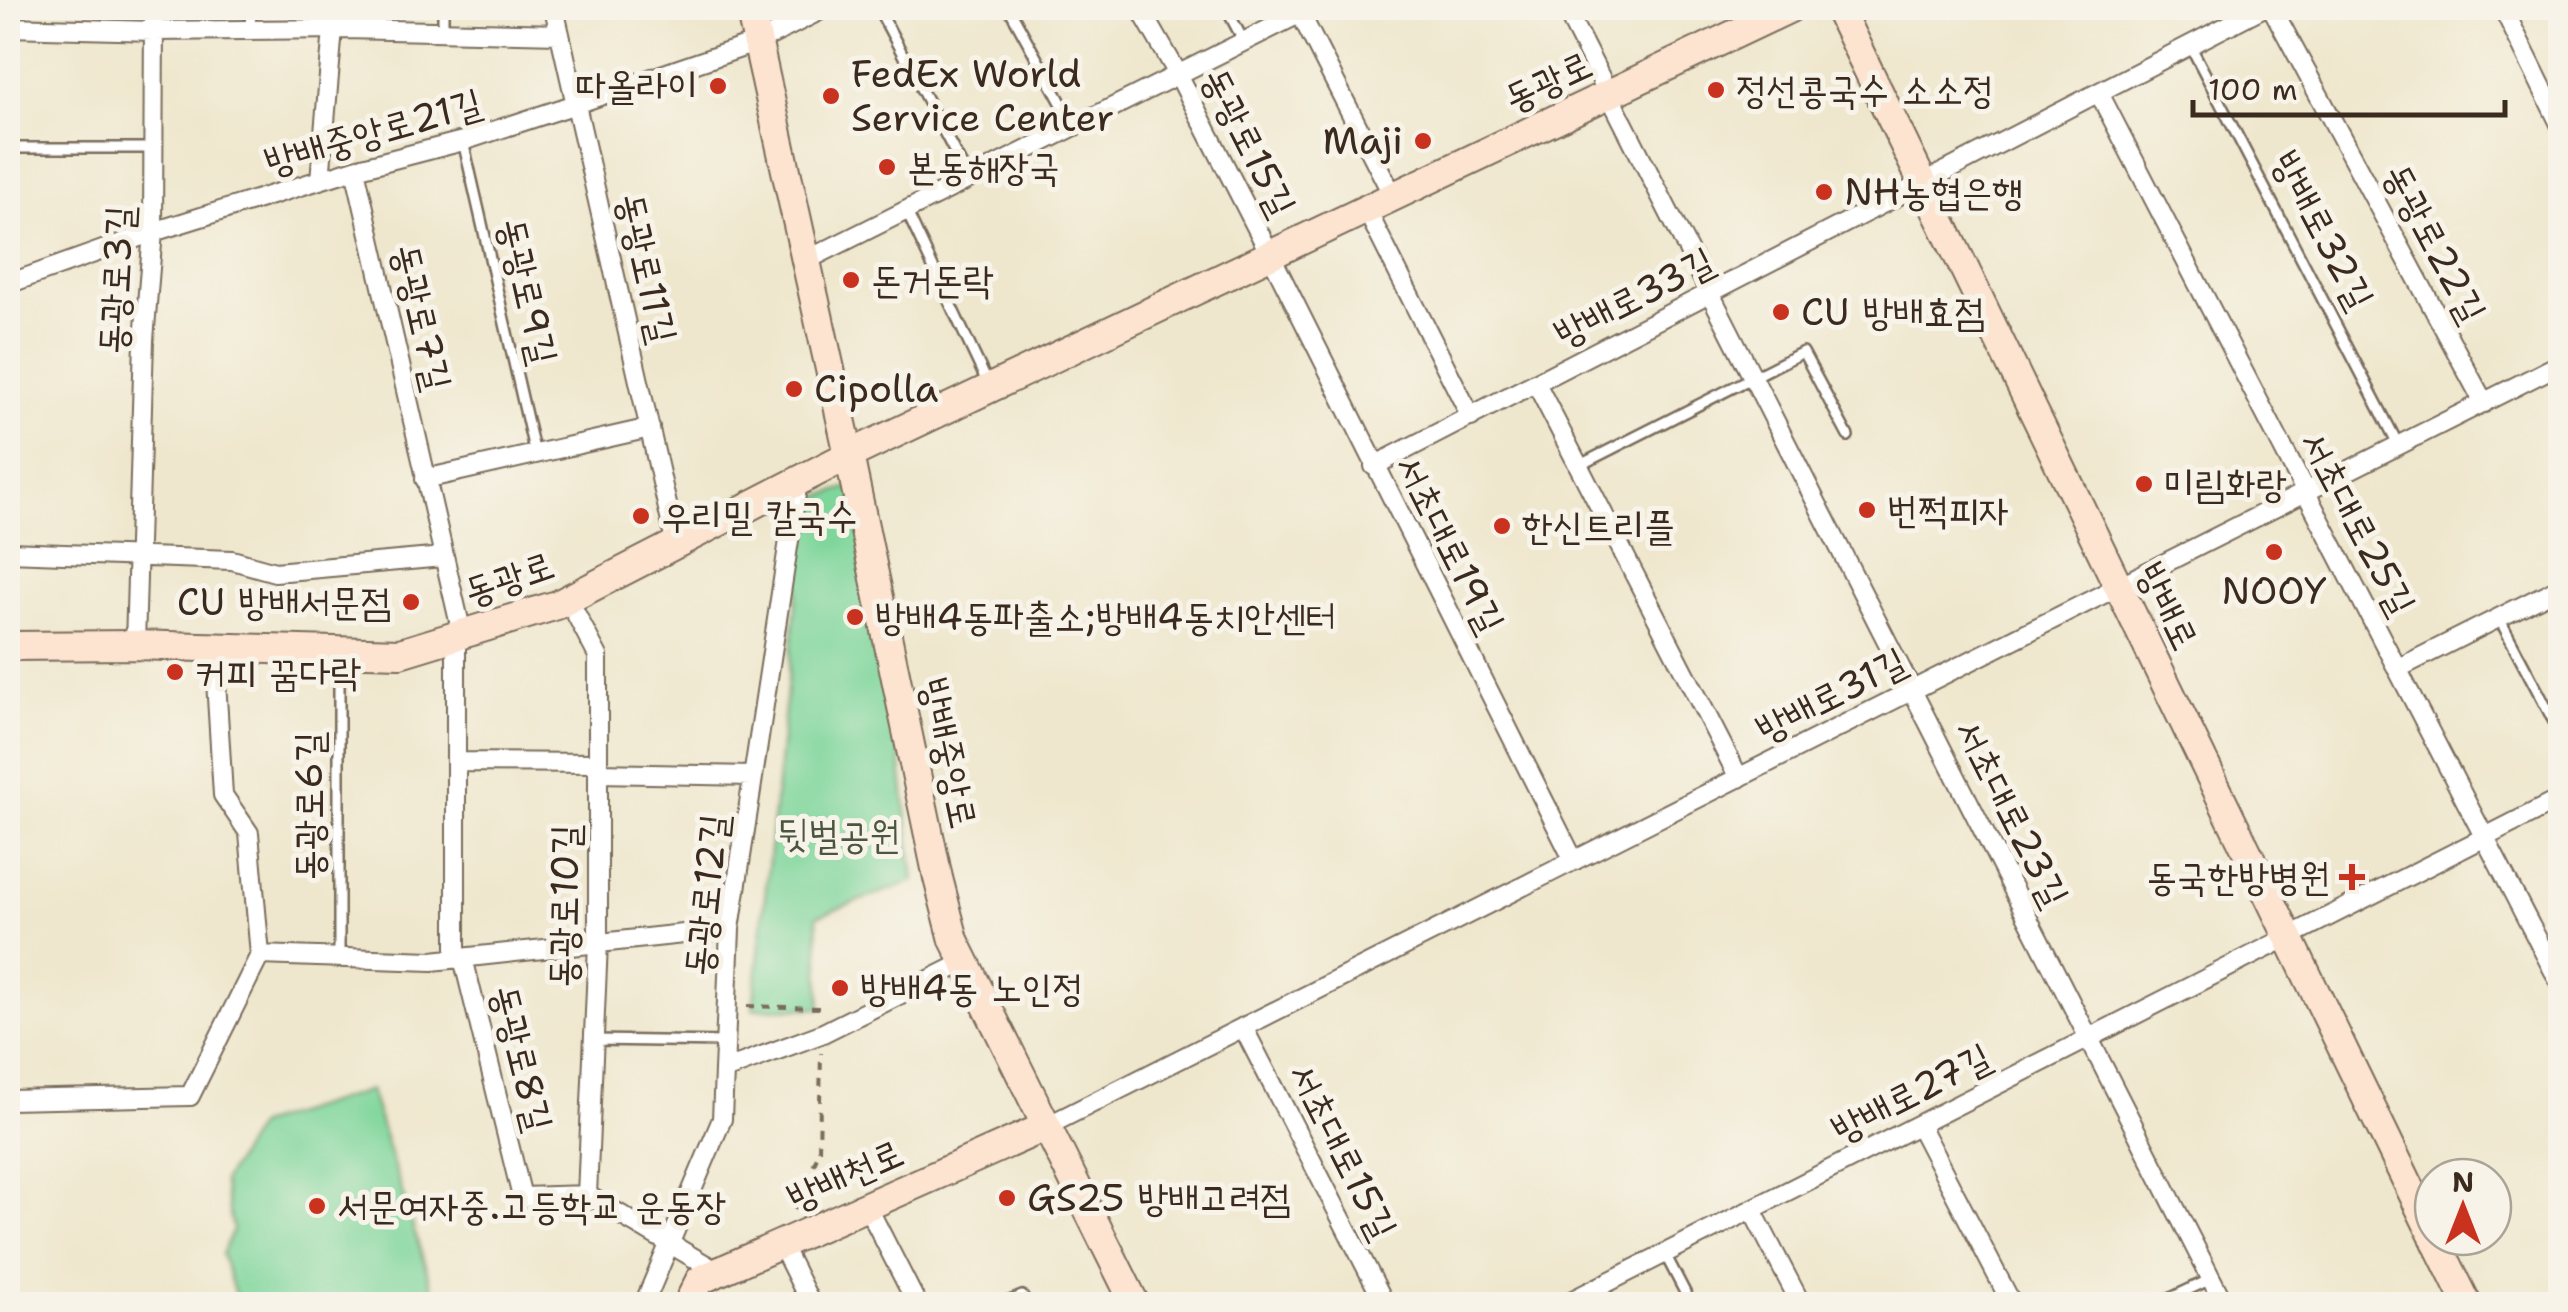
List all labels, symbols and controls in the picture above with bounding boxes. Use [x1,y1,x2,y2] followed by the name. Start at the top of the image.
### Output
[1495,38,1600,123] street label: 동광로
[851,48,1114,143] place label: FedEx World Service Center
[2193,55,2506,117] scale bar
[1190,59,1309,225] street label: 동광로15길
[576,60,698,111] place label: 따올라이
[1736,64,1994,115] place label: 정선콩국수 소소정
[2208,69,2298,110] text: 100 m
[707,75,729,97] marker: 따올라이
[258,76,488,187] street label: 방배중앙로21길
[1705,79,1727,101] marker: 정선콩국수 소소정
[820,85,842,107] marker: FedEx World Service Center
[1323,115,1403,166] place label: Maji
[1412,130,1434,152] marker: Maji
[907,141,1060,192] place label: 본동해장국
[2260,141,2387,318] street label: 방배로32길
[2372,154,2499,331] street label: 동광로22길
[876,156,898,178] marker: 본동해장국
[1844,166,2023,217] place label: NH농협은행
[1813,181,1835,203] marker: NH농협은행
[605,188,690,348] street label: 동광로11길
[86,204,145,356] street label: 동광로3길
[487,213,570,369] street label: 동광로9길
[1545,235,1723,359] street label: 방배로33길
[381,239,464,395] street label: 동광로7길
[871,254,994,305] place label: 돈거돈락
[840,269,862,291] marker: 돈거돈락
[1801,286,1985,337] place label: CU 방배효점
[1770,301,1792,323] marker: CU 방배효점
[814,363,939,414] place label: Cipolla
[783,378,805,400] marker: Cipolla
[2289,422,2428,624] street label: 서초대로25길
[1384,446,1517,642] street label: 서초대로19길
[2164,458,2287,509] place label: 미림화랑
[2133,473,2155,495] marker: 미림화랑
[1887,484,2009,535] place label: 번쩍피자
[661,490,857,541] place label: 우리밀 칼국수
[1856,499,1878,521] marker: 번쩍피자
[1522,500,1675,551] place label: 한신트리플
[630,505,652,527] marker: 우리밀 칼국수
[1491,515,1513,537] marker: 한신트리플
[457,538,561,617] street label: 동광로
[2263,541,2285,563] marker: NOOY
[2125,553,2211,658] street label: 방배로
[2221,565,2327,616] place label: NOOY
[177,576,391,627] place label: CU 방배서문점
[400,591,422,613] marker: CU 방배서문점
[875,591,1336,642] place label: 방배4동파출소;방배4동치안센터
[844,606,866,628] marker: 방배4동파출소;방배4동치안센터
[1747,635,1915,754] street label: 방배로31길
[195,646,361,697] place label: 커피 꿈다락
[164,661,186,683] marker: 커피 꿈다락
[909,673,990,833] street label: 방배중앙로
[1943,710,2082,915] street label: 서초대로23길
[283,732,334,880] street label: 동광로6길
[778,809,900,860] park label: 뒷벌공원
[672,811,739,979] street label: 동광로12길
[537,824,590,988] street label: 동광로10길
[2147,851,2330,902] place label: 동국한방병원
[2339,864,2365,890] marker: 동국한방병원
[860,962,1083,1013] place label: 방배4동 노인정
[829,977,851,999] marker: 방배4동 노인정
[480,979,565,1136] street label: 동광로8길
[1822,1031,1999,1155] street label: 방배로27길
[1277,1054,1410,1248] street label: 서초대로15길
[779,1126,911,1223] street label: 방배천로
[2413,1157,2513,1257] north arrow
[2452,1163,2474,1201] text: N
[1027,1172,1290,1223] place label: GS25 방배고려점
[337,1180,727,1231] place label: 서문여자중.고등학교 운동장
[996,1187,1018,1209] marker: GS25 방배고려점
[306,1195,328,1217] marker: 서문여자중.고등학교 운동장

